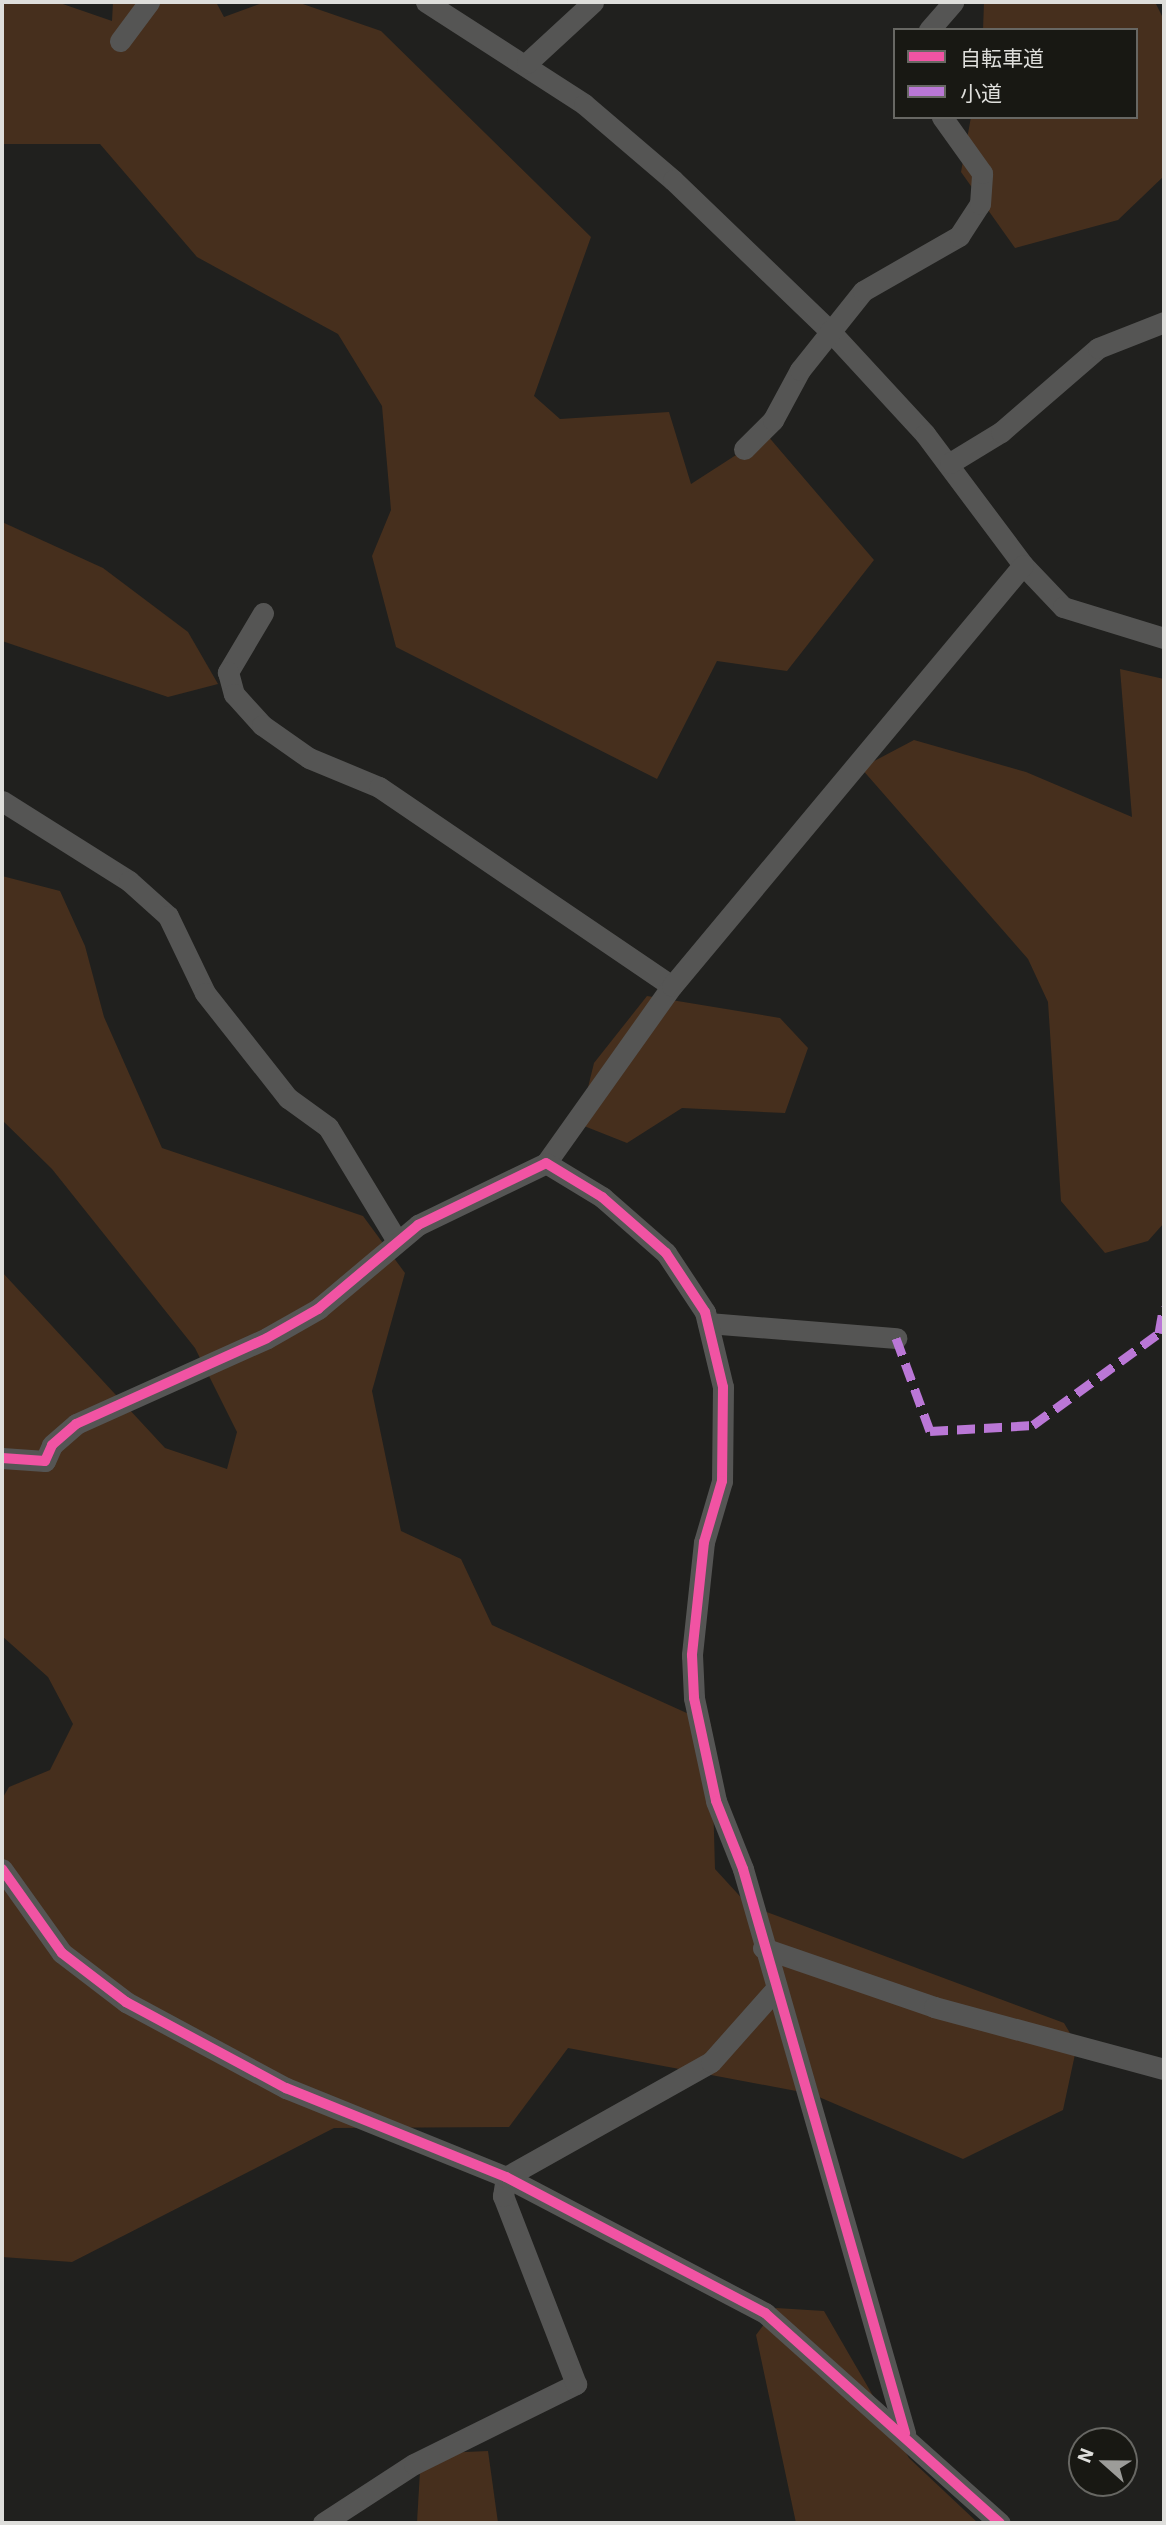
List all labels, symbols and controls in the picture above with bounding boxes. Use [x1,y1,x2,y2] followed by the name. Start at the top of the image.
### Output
[893,28,1138,119] legend
[960,44,1044,72] text: 自転車道
[960,79,1002,107] text: 小道
[1068,2427,1138,2497] north arrow
[1072,2444,1099,2466] text: N

